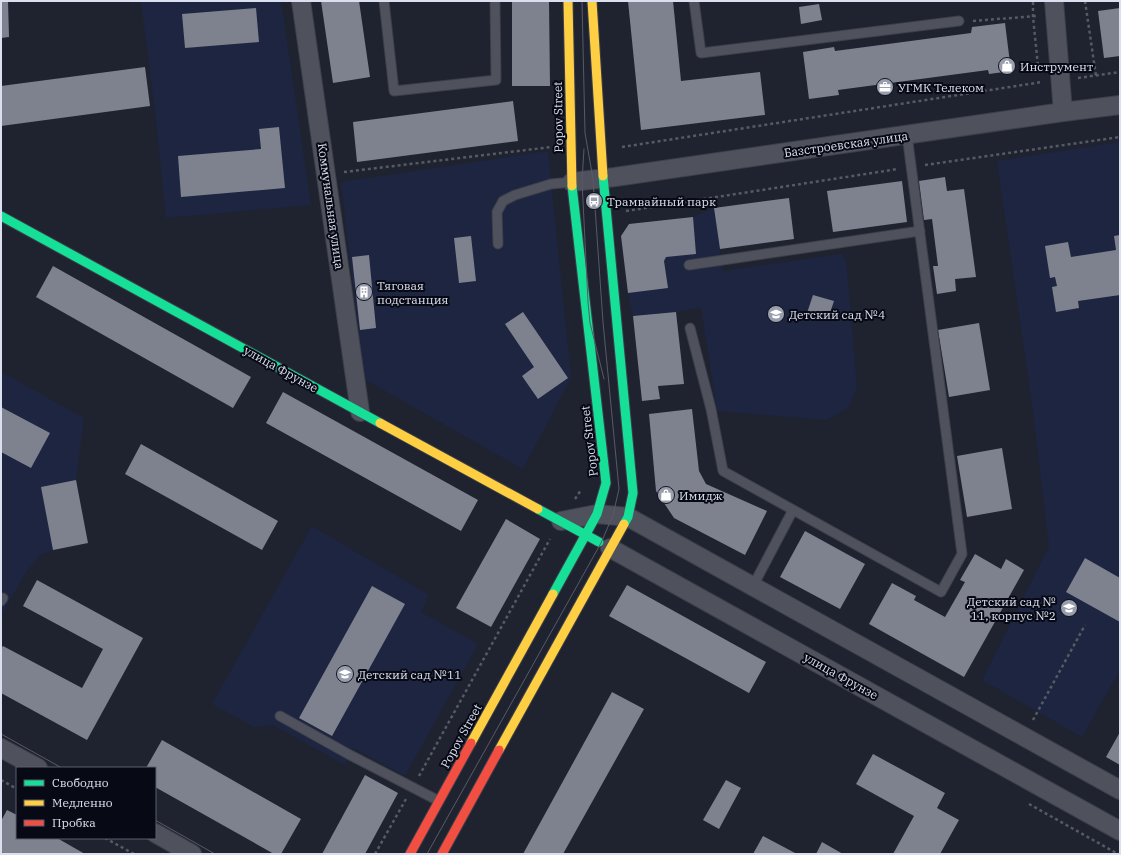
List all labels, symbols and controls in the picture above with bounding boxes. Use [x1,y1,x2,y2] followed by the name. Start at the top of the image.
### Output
[997,56,1017,76] shop icon: Инструмент
[1020,59,1093,74] place label: Инструмент
[875,77,895,97] office icon: УГМК Телеком
[898,80,984,95] place label: УГМК Телеком
[550,81,566,153] street label: Popov Street
[783,128,909,160] street label: Базстроевская улица
[315,142,347,270] street label: Коммунальная улица
[584,191,604,211] bus stop icon: Трамвайный парк
[607,194,716,209] place label: Трамвайный парк
[377,278,449,307] place label: Тяговая подстанция
[354,282,374,302] building icon: Тяговая подстанция
[766,304,786,324] school or university icon: Детский сад №4
[789,307,885,322] place label: Детский сад №4
[241,342,321,396] street label: улица Фрунзе
[577,405,601,477] street label: Popov Street
[656,485,676,505] shop icon: Имидж
[679,488,723,503] place label: Имидж
[967,594,1056,623] place label: Детский сад № 11, корпус №2
[1059,598,1079,618] school or university icon: Детский сад № 11, корпус №2
[801,649,881,703] street label: улица Фрунзе
[335,664,355,684] school or university icon: Детский сад №11
[358,667,461,682] place label: Детский сад №11
[437,701,485,771] street label: Popov Street
[16,767,156,839] legend
[52,775,109,790] text: Свободно
[52,795,113,810] text: Медленно
[52,815,96,830] text: Пробка

